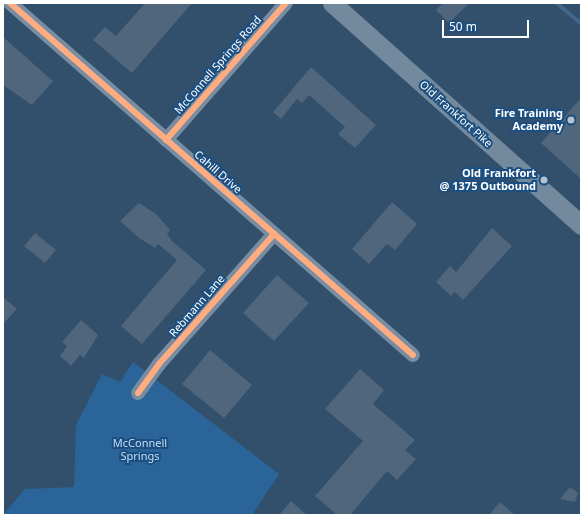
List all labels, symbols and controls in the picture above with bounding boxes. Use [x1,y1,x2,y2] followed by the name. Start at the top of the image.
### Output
[444,12,531,38] scale bar
[172,13,264,117] street label: McConnell Springs Road
[449,18,477,35] text: 50 m
[417,78,495,150] street label: Old Frankfort Pike
[495,107,563,133] place label: Fire Training Academy
[566,115,576,125] marker: Fire Training Academy
[192,148,244,196] street label: Cahill Drive
[440,167,536,193] place label: Old Frankfort @ 1375 Outbound
[539,175,549,185] marker: Old Frankfort @ 1375 Outbound
[167,272,227,340] street label: Rebmann Lane
[113,437,167,463] park label: McConnell Springs

